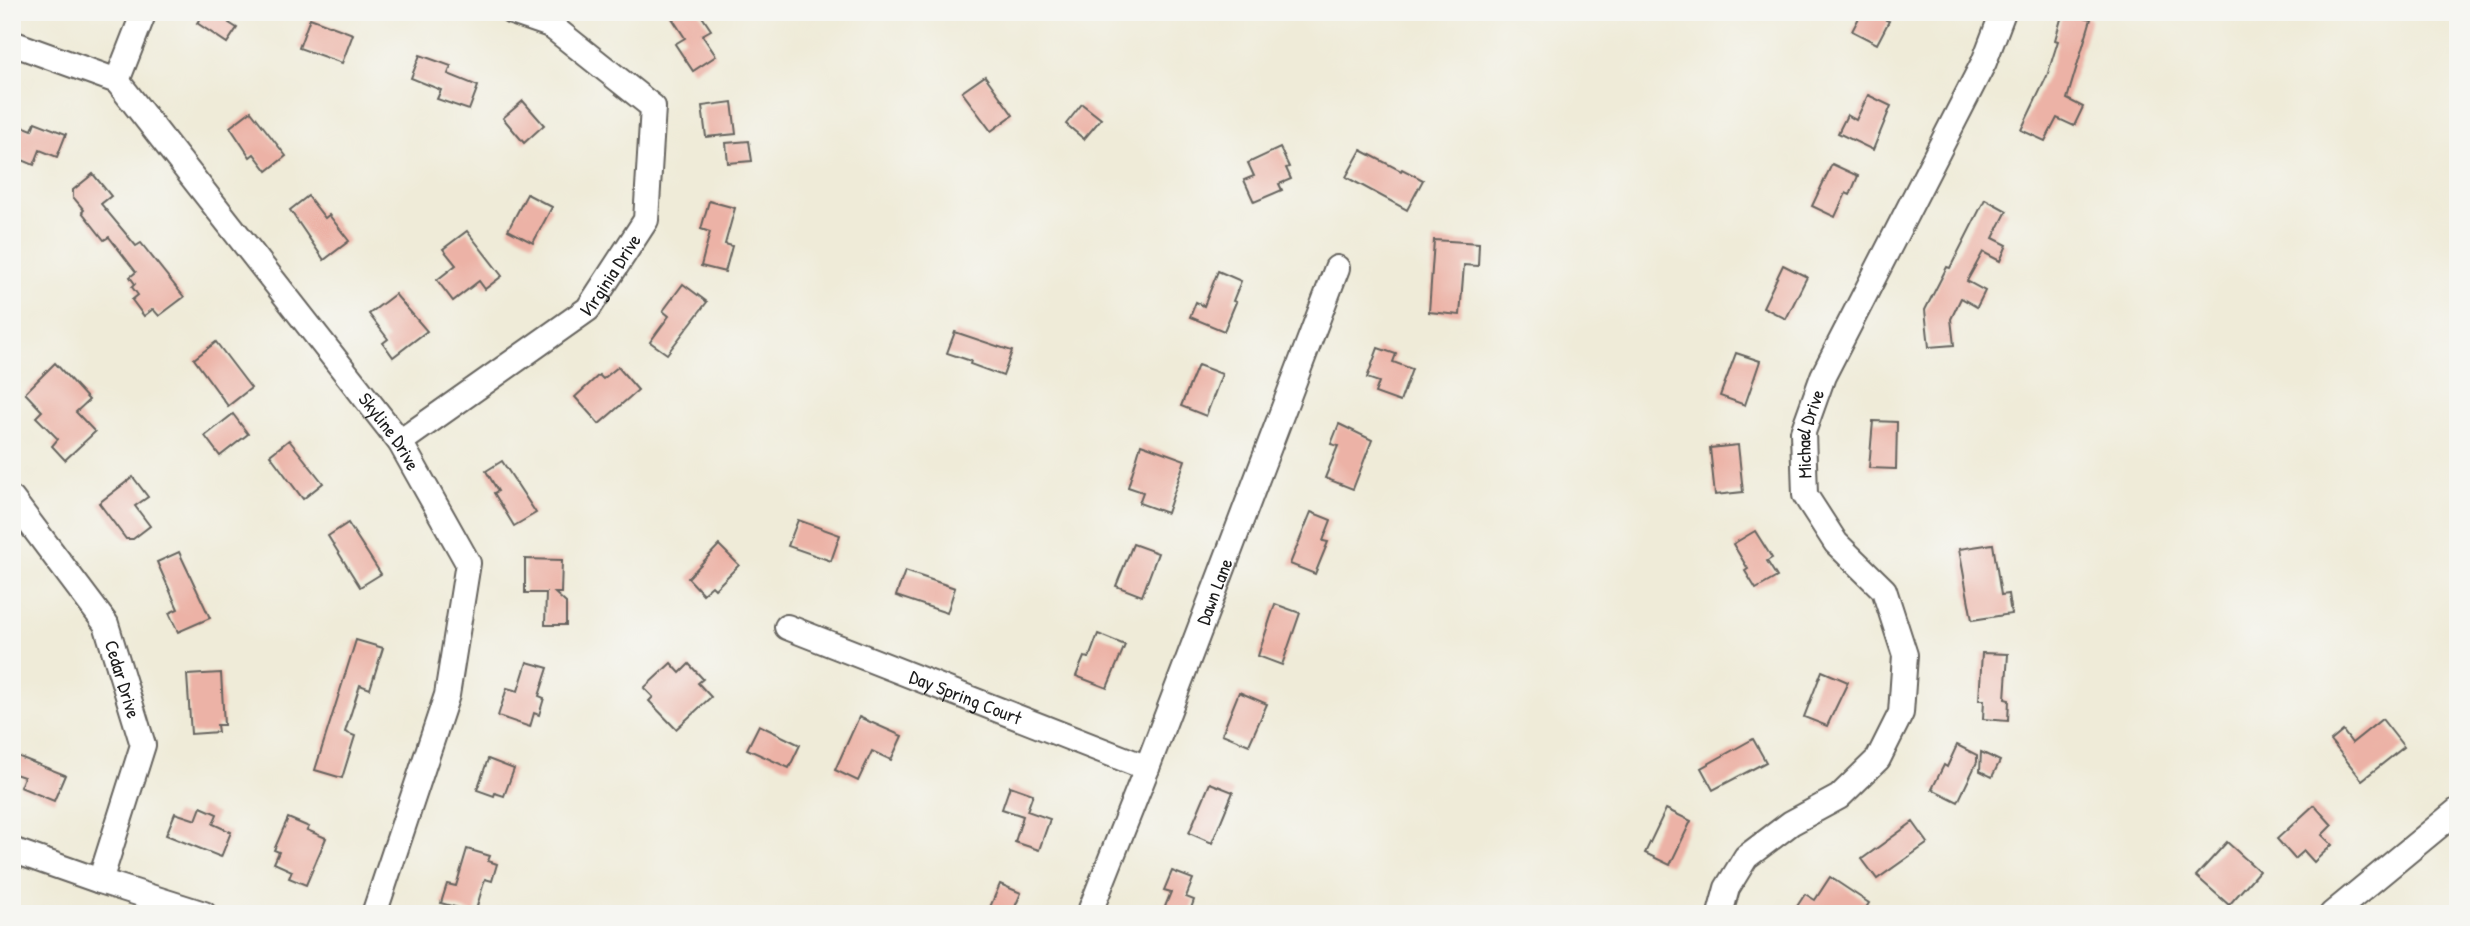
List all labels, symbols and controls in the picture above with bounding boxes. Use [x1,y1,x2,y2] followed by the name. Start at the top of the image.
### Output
[574,228,647,324] street label: Virginia Drive
[1790,385,1830,479] street label: Michael Drive
[353,387,426,475] street label: Skyline Drive
[1190,554,1239,628] street label: Dawn Lane
[99,637,147,722] street label: Cedar Drive
[906,663,1026,731] street label: Day Spring Court

